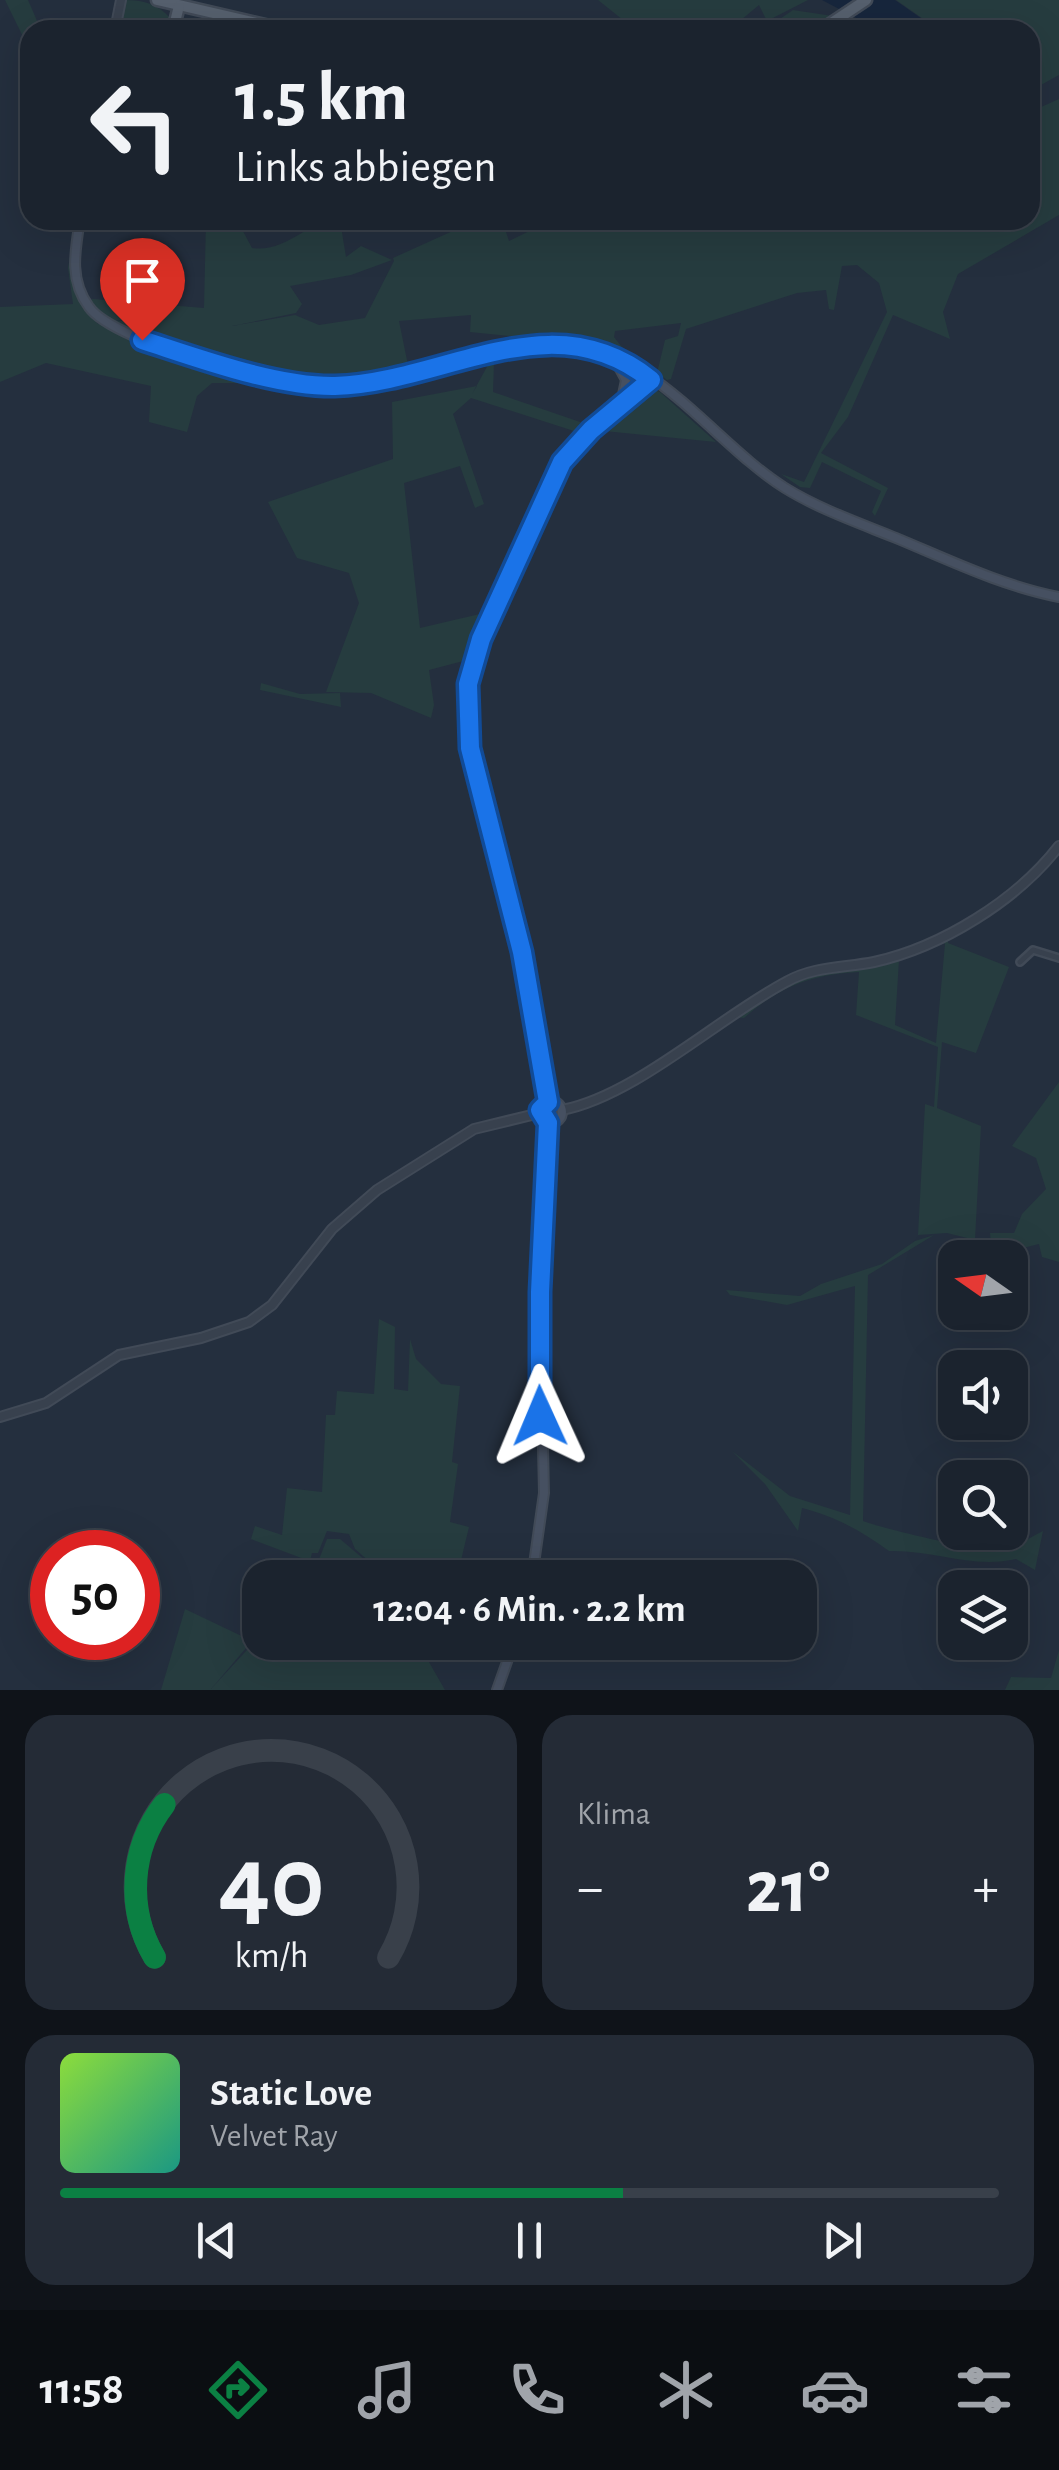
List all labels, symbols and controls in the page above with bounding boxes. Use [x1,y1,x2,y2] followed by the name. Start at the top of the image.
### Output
[70,60,200,190] icon: left
[235,63,408,133] text: 1.5 km
[235,145,497,190] text: Links abbiegen
[100,238,185,341] pin
[115,253,170,308] icon: arrive
[938,1240,1028,1330] north arrow
[938,1240,1028,1660] map controls
[938,1350,1028,1440] button: sound
[488,1364,592,1468] position arrow
[938,1460,1028,1550] button: search
[30,1530,160,1660] speed limit sign: 50
[938,1570,1028,1660] button: layers
[373,1591,686,1629] text: 12:04 · 6 Min. · 2.2 km
[577,1798,651,1830] text: Klima
[218,1832,324,1936] text: 40
[746,1851,830,1926] text: 21°
[577,1861,603,1916] text: −
[973,1861,999,1916] text: +
[234,1938,308,1974] text: km/h
[210,2075,372,2113] text: Static Love
[210,2120,338,2152] text: Velvet Ray
[189,2213,244,2268] icon: previous
[502,2213,557,2268] icon: pause
[815,2213,870,2268] icon: next
[203,2355,273,2425] icon: directions
[352,2355,422,2425] icon: music
[502,2355,572,2425] icon: phone
[651,2355,721,2425] icon: climate
[800,2355,870,2425] icon: car
[949,2355,1019,2425] icon: filters
[40,2367,124,2412] text: 11:58

